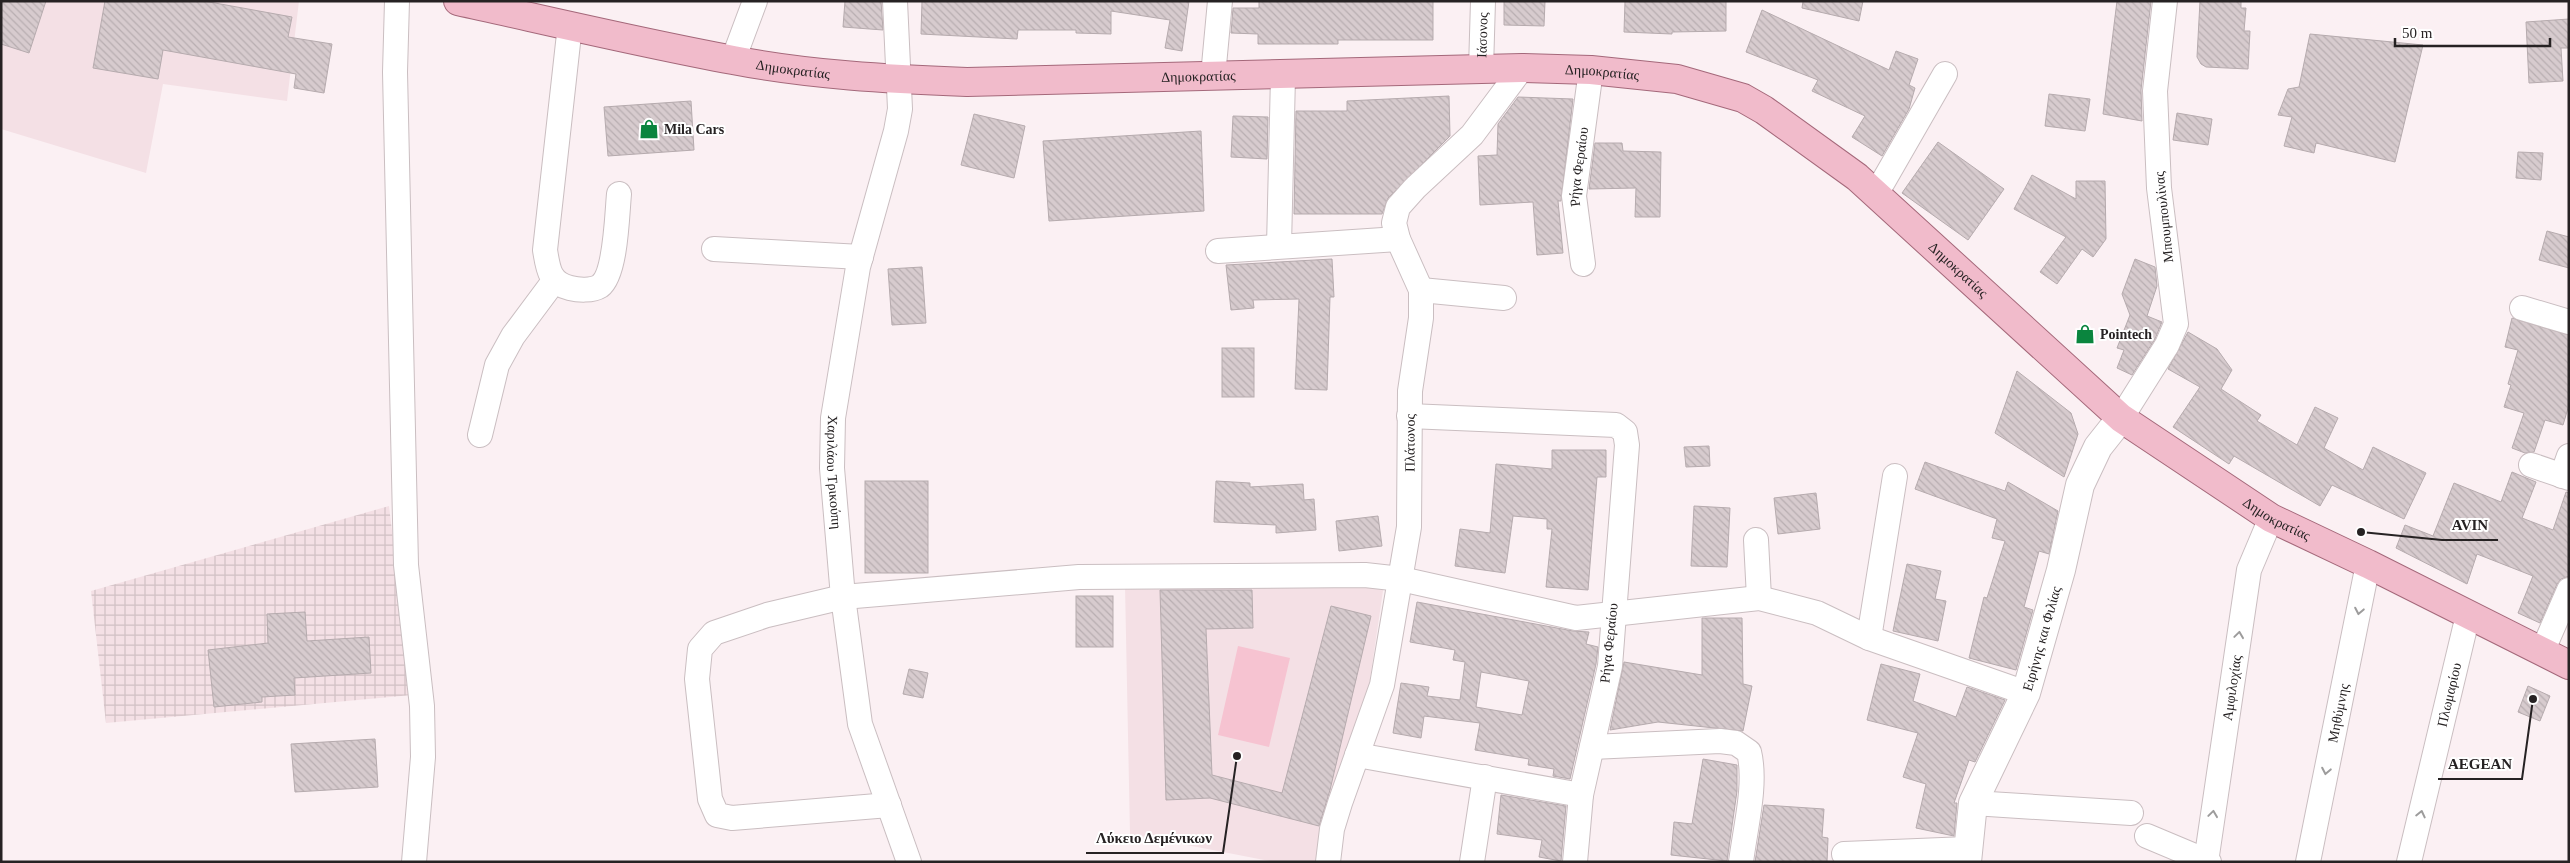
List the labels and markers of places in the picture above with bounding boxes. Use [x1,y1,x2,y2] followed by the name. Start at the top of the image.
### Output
[638,118,660,140] shop icon: Mila Cars
[664,122,725,137] place label: Mila Cars
[2074,323,2096,345] shop icon: Pointech
[2100,327,2152,342] place label: Pointech
[2442,510,2498,540] callout: AVIN
[2438,749,2522,779] callout: AEGEAN
[1086,823,1223,853] callout: Λύκειο Δεμένικων

